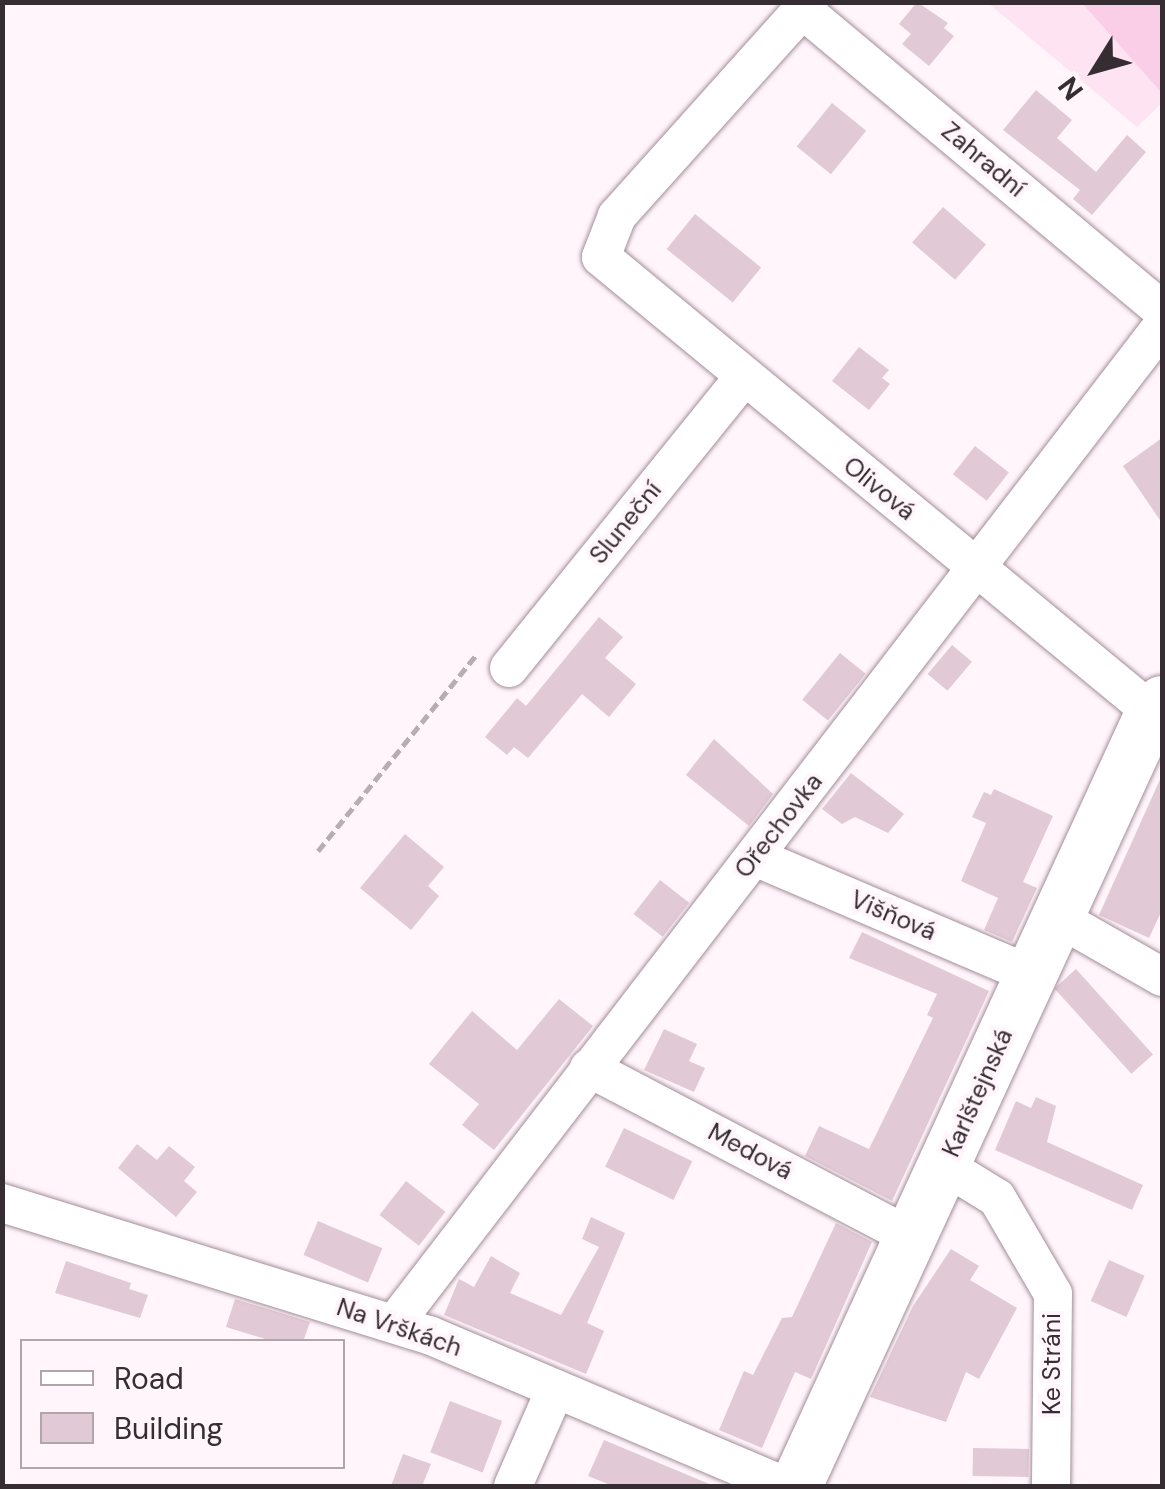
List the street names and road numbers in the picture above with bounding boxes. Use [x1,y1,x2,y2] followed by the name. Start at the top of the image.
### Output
[935,116,1031,204] street label: Zahradní
[837,451,921,527] street label: Olivová
[584,476,668,570] street label: Sluneční
[729,768,829,884] street label: Ořechovka
[846,885,940,947] street label: Višňová
[936,1024,1020,1162] street label: Karlštejnská
[703,1117,797,1187] street label: Medová
[333,1293,465,1363] street label: Na Vrškách
[1037,1313,1067,1415] street label: Ke Stráni

